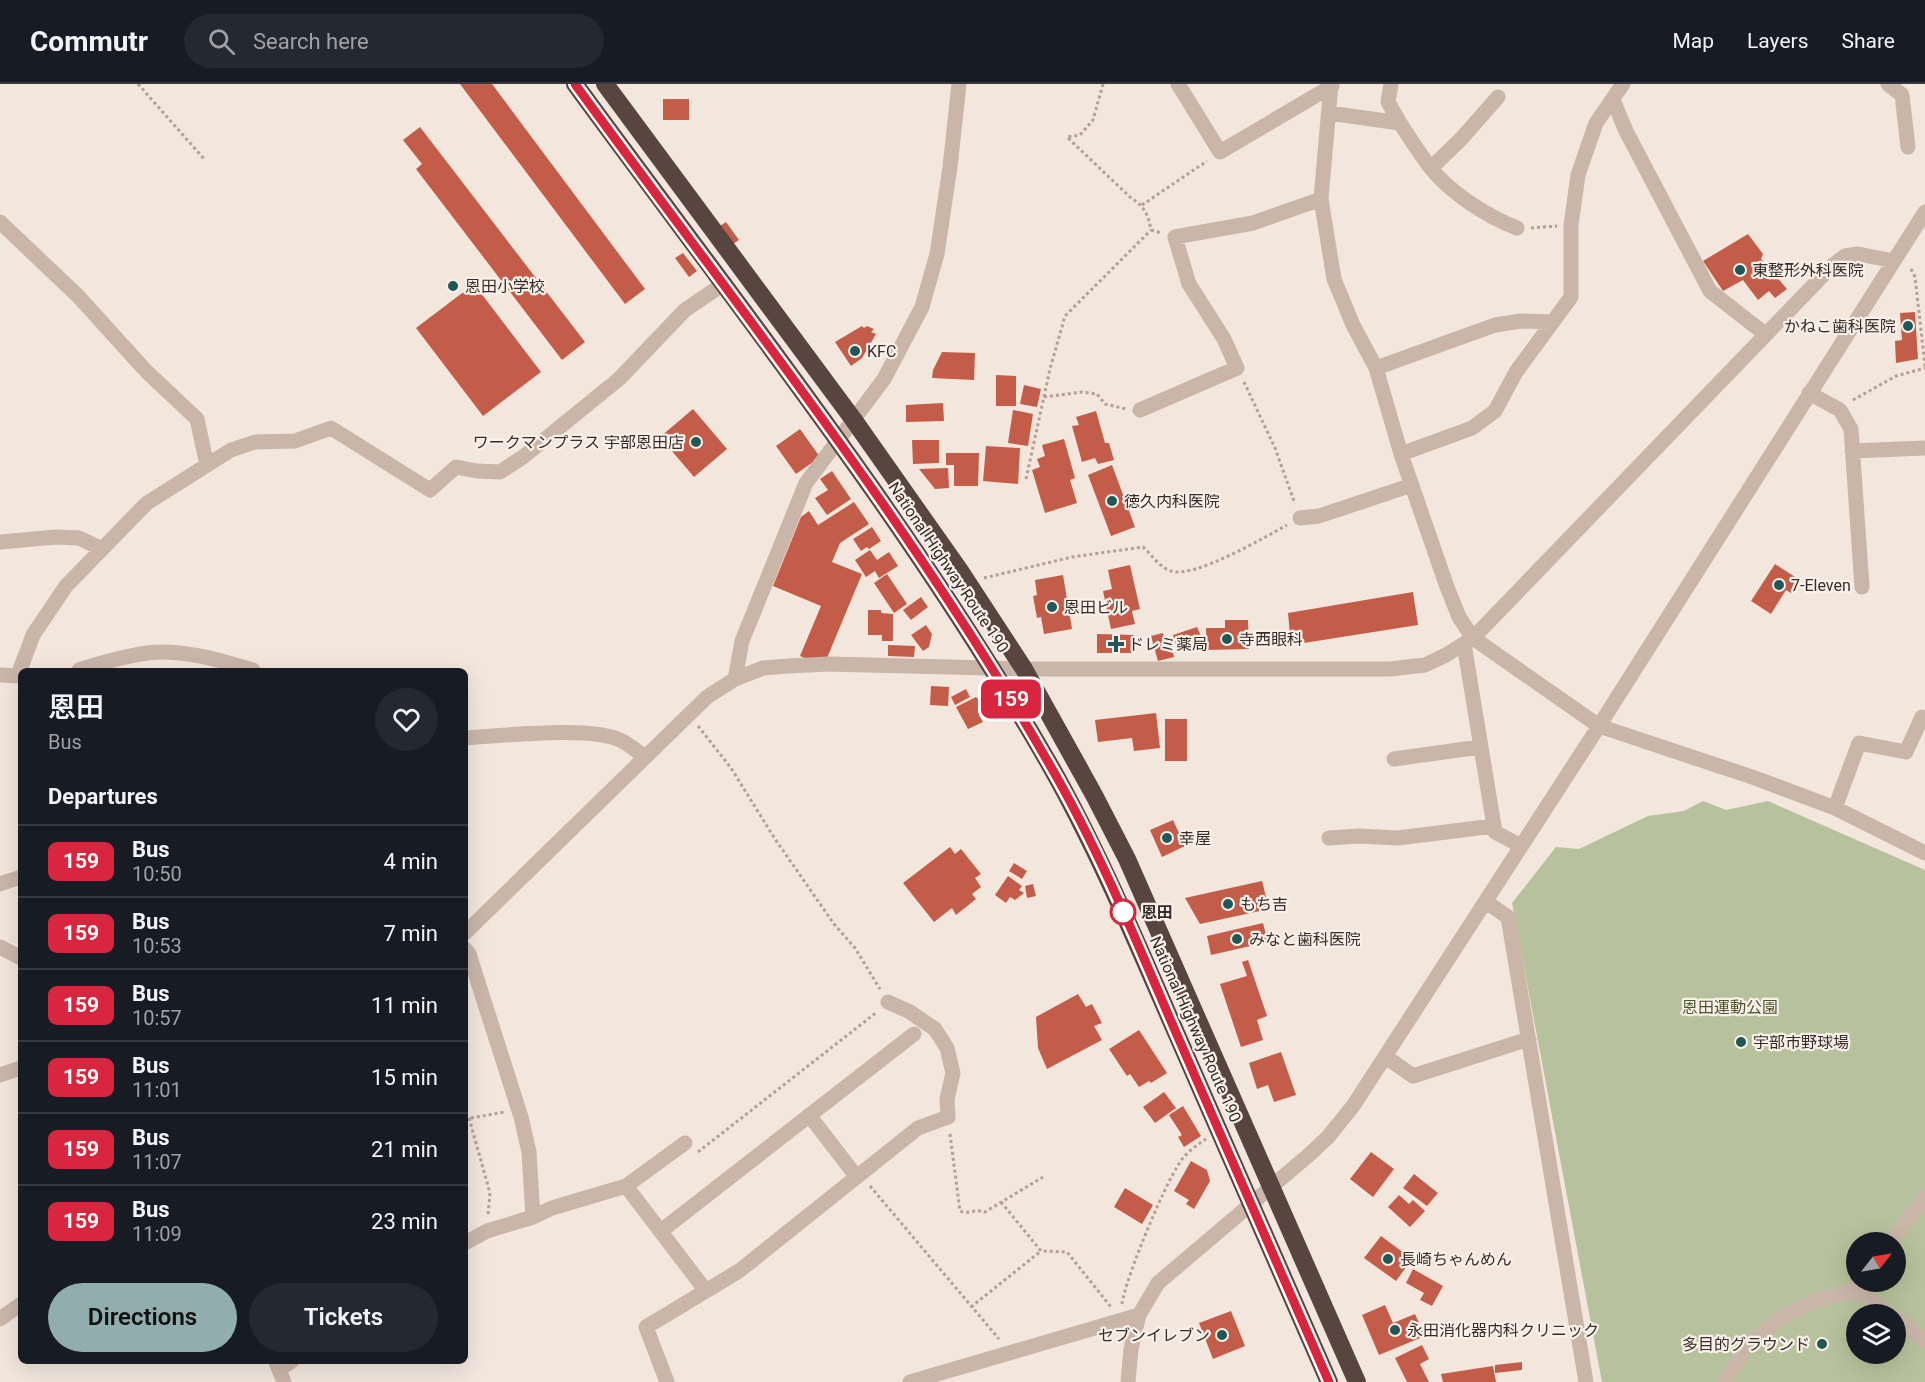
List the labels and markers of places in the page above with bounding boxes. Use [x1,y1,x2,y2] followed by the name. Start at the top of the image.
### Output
[1752,261,1864,280] place label: 東整形外科医院
[1733,263,1747,277] marker: 東整形外科医院
[465,277,545,296] place label: 恩田小学校
[446,279,460,293] marker: 恩田小学校
[1784,317,1896,336] place label: かねこ歯科医院
[1901,319,1915,333] marker: かねこ歯科医院
[867,342,896,361] place label: KFC
[848,344,862,358] marker: KFC
[473,433,684,452] place label: ワークマンプラス 宇部恩田店
[689,435,703,449] marker: ワークマンプラス 宇部恩田店
[1124,492,1220,511] place label: 徳久内科医院
[1105,494,1119,508] marker: 徳久内科医院
[1791,576,1851,595] place label: 7-Eleven
[1772,578,1786,592] marker: 7-Eleven
[1064,598,1128,617] place label: 恩田ビル
[1045,600,1059,614] marker: 恩田ビル
[1239,630,1303,649] place label: 寺西眼科
[1220,632,1234,646] marker: 寺西眼科
[1128,635,1208,654] place label: ドレミ薬局
[1109,637,1123,651] marker: ドレミ薬局
[1179,829,1211,848] place label: 幸屋
[1160,831,1174,845] marker: 幸屋
[1240,895,1288,914] place label: もち吉
[1221,897,1235,911] marker: もち吉
[1110,899,1136,925] marker: 恩田
[1141,903,1173,922] place label: 恩田
[1249,930,1361,949] place label: みなと歯科医院
[1230,932,1244,946] marker: みなと歯科医院
[1753,1033,1849,1052] place label: 宇部市野球場
[1734,1035,1748,1049] marker: 宇部市野球場
[1400,1250,1512,1269] place label: 長崎ちゃんめん
[1381,1252,1395,1266] marker: 長崎ちゃんめん
[1407,1321,1599,1340] place label: 永田消化器内科クリニック
[1388,1323,1402,1337] marker: 永田消化器内科クリニック
[1098,1326,1210,1345] place label: セブンイレブン
[1215,1328,1229,1342] marker: セブンイレブン
[1682,1335,1810,1354] place label: 多目的グラウンド
[1815,1337,1829,1351] marker: 多目的グラウンド

